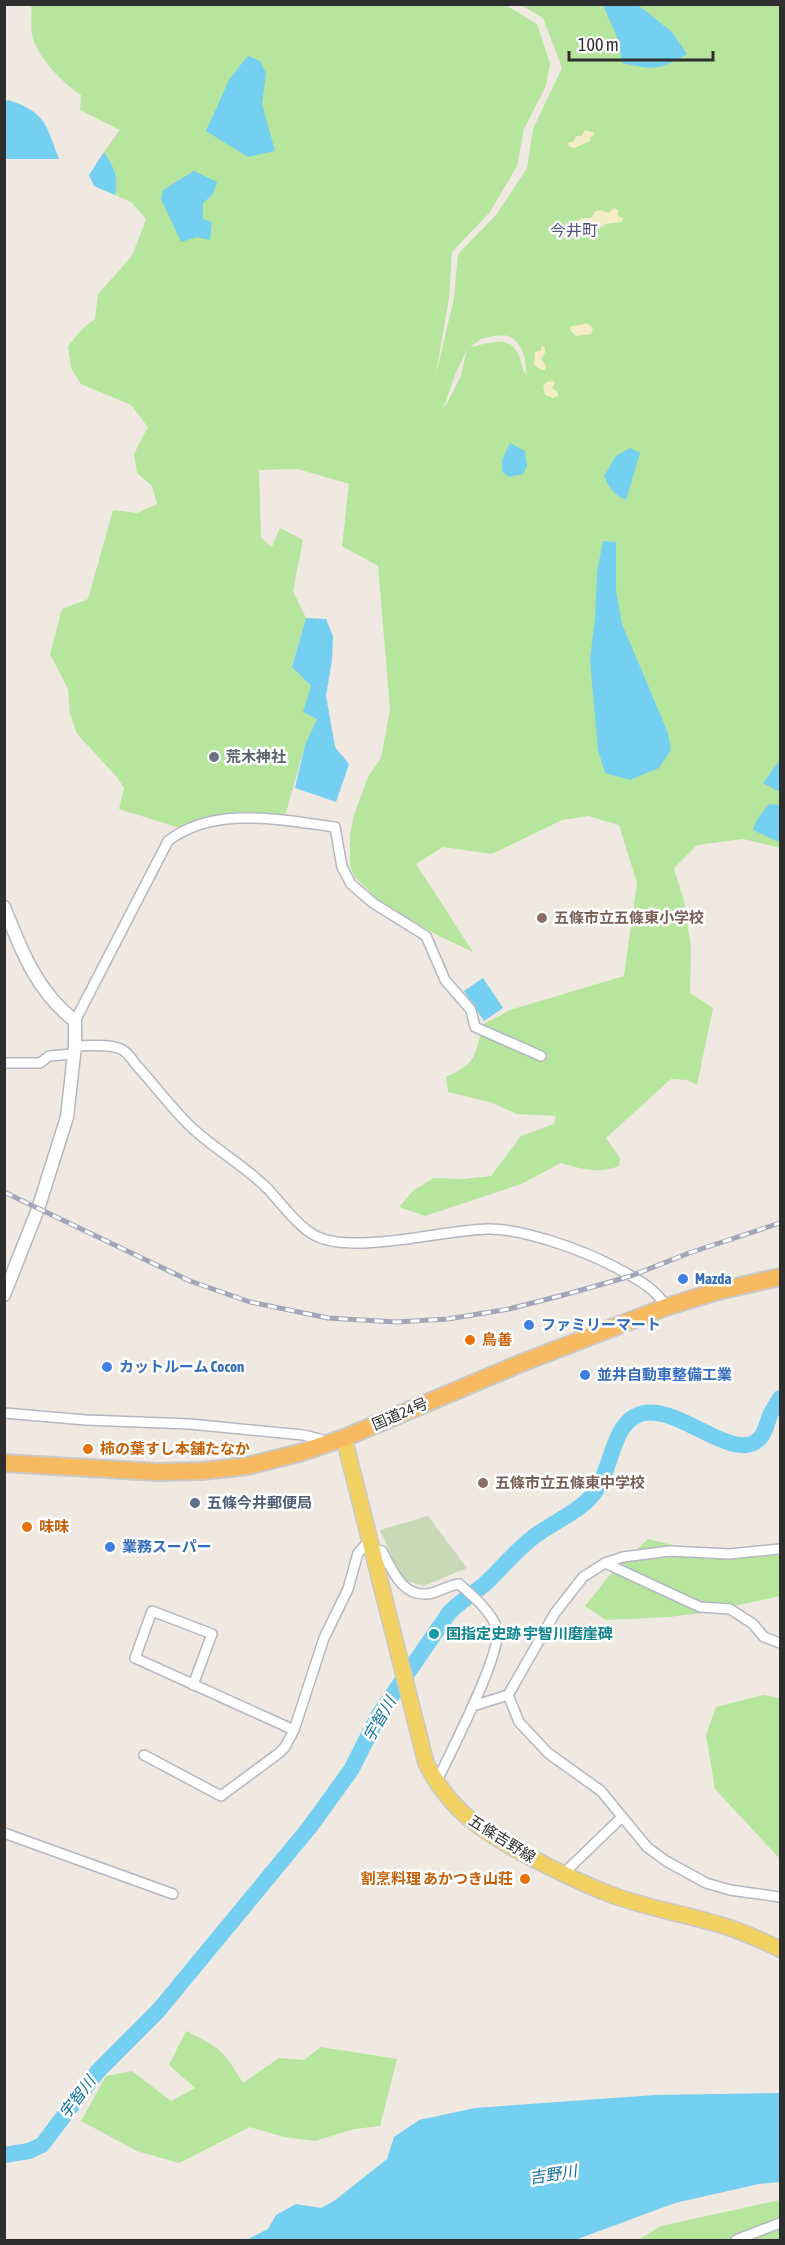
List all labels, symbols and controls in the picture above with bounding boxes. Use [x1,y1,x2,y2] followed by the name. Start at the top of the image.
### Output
[569,24,713,62] scale bar
[578,34,619,55] text: 100 m
[550,221,598,239] district label: 今井町
[226,748,286,765] place label: 荒木神社
[207,750,221,764] marker: 荒木神社
[554,909,704,926] place label: 五條市立五條東小学校
[535,911,549,925] marker: 五條市立五條東小学校
[695,1270,731,1287] place label: Mazda
[676,1272,690,1286] marker: Mazda
[541,1316,661,1333] place label: ファミリーマート
[522,1318,536,1332] marker: ファミリーマート
[482,1331,512,1348] place label: 鳥善
[463,1333,477,1347] marker: 鳥善
[119,1358,244,1375] place label: カットルーム Cocon
[100,1360,114,1374] marker: カットルーム Cocon
[597,1366,732,1383] place label: 並井自動車整備工業
[578,1368,592,1382] marker: 並井自動車整備工業
[369,1394,430,1433] street label: 国道24号
[100,1440,250,1457] place label: 柿の葉すし本舗たなか
[81,1442,95,1456] marker: 柿の葉すし本舗たなか
[495,1474,645,1491] place label: 五條市立五條東中学校
[476,1476,490,1490] marker: 五條市立五條東中学校
[207,1494,312,1511] place label: 五條今井郵便局
[188,1496,202,1510] marker: 五條今井郵便局
[39,1518,69,1535] place label: 味味
[20,1520,34,1534] marker: 味味
[122,1538,212,1555] place label: 業務スーパー
[103,1540,117,1554] marker: 業務スーパー
[446,1625,613,1642] place label: 国指定史跡 宇智川磨崖碑
[427,1627,441,1641] marker: 国指定史跡 宇智川磨崖碑
[359,1692,400,1744] water label: 宇智川
[466,1811,539,1866] street label: 五條吉野線
[361,1870,513,1887] place label: 割烹料理 あかつき山荘
[518,1872,532,1886] marker: 割烹料理 あかつき山荘
[55,2071,100,2122] water label: 宇智川
[528,2161,580,2187] water label: 吉野川

